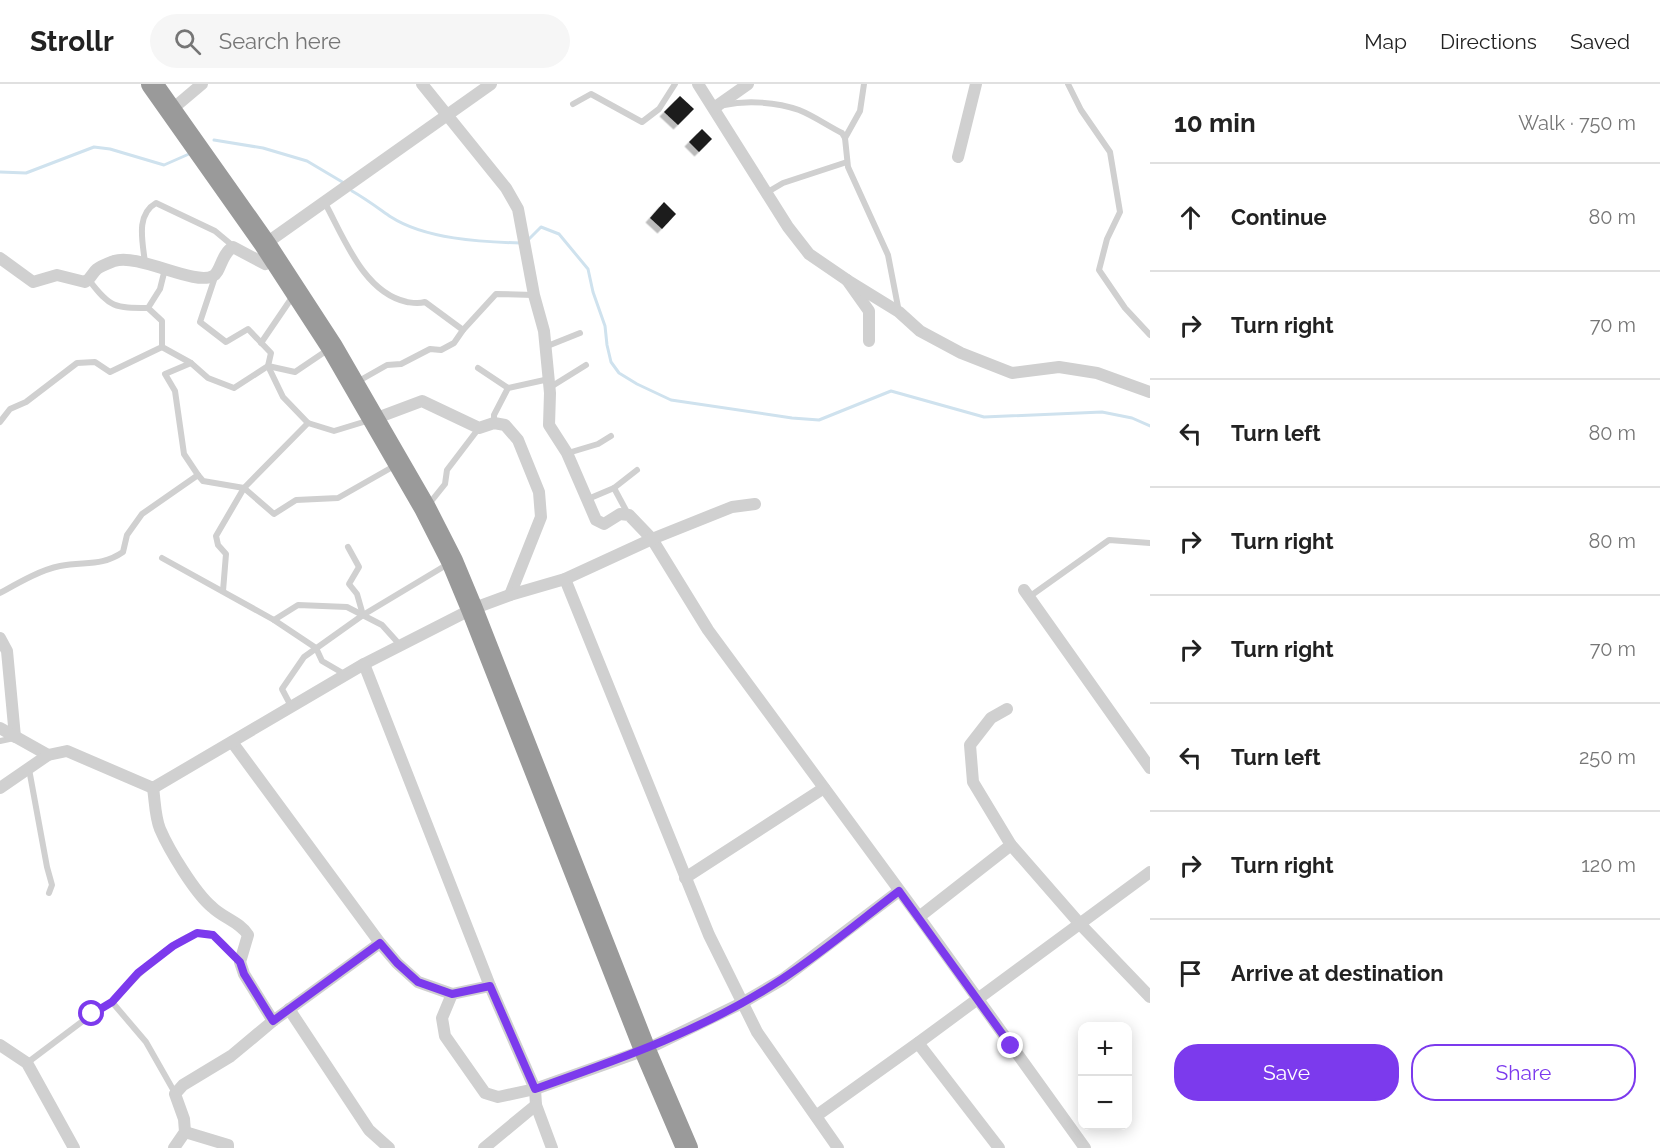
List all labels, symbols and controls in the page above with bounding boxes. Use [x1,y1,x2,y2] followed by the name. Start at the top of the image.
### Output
[150,14,570,68] search box
[30,25,114,58] text: Strollr
[171,25,204,58] icon: search
[219,28,341,54] text: Search here
[1364,29,1407,54] text: Map
[1440,29,1537,54] text: Directions
[1570,29,1630,54] text: Saved
[1174,108,1256,138] text: 10 min
[1518,111,1636,135] text: Walk · 750 m
[1174,201,1207,234] icon: ahead
[1231,204,1327,230] text: Continue
[1588,205,1636,229] text: 80 m
[1174,309,1207,342] icon: right
[1231,312,1334,338] text: Turn right
[1590,313,1636,337] text: 70 m
[1174,417,1207,450] icon: left
[1231,420,1321,446] text: Turn left
[1588,421,1636,445] text: 80 m
[1174,525,1207,558] icon: right
[1231,528,1334,554] text: Turn right
[1588,529,1636,553] text: 80 m
[1174,633,1207,666] icon: right
[1231,636,1334,662] text: Turn right
[1590,637,1636,661] text: 70 m
[1174,741,1207,774] icon: left
[1231,744,1321,770] text: Turn left
[1579,745,1636,769] text: 250 m
[1174,849,1207,882] icon: right
[1231,852,1334,878] text: Turn right
[1581,853,1636,877] text: 120 m
[1174,957,1207,990] icon: arrive
[1231,960,1444,986] text: Arrive at destination
[78,1000,104,1026] route start
[1078,1022,1132,1130] map controls
[1078,1022,1132,1076] button: +
[997,1032,1023,1058] route end
[1174,1044,1399,1101] button: Save
[1411,1044,1636,1101] button: Share
[1078,1076,1132,1130] button: −

